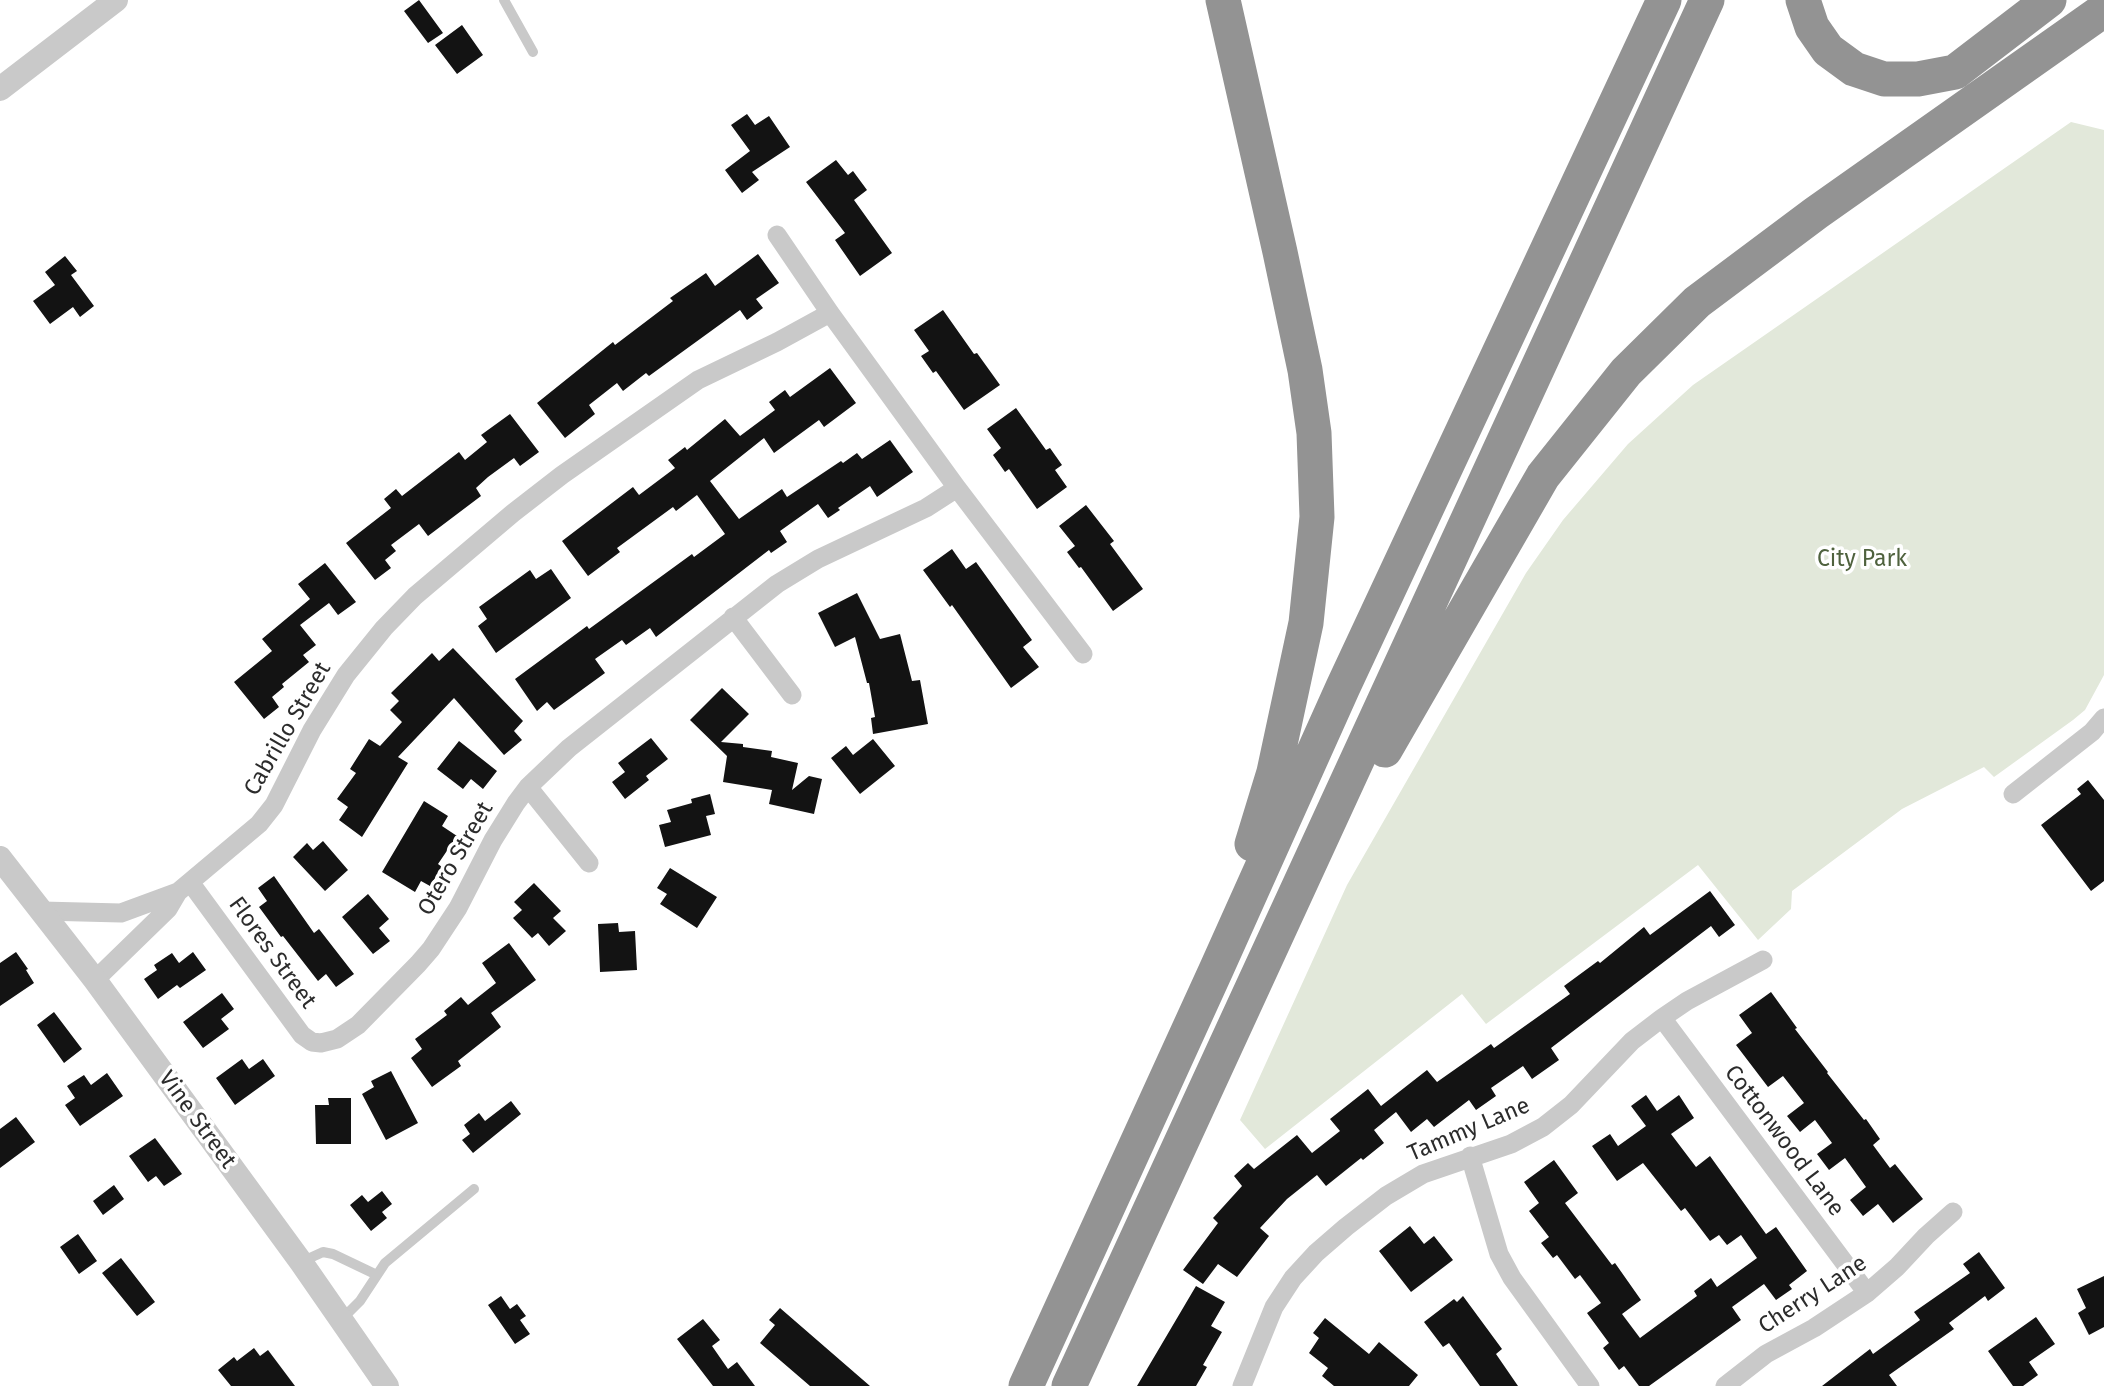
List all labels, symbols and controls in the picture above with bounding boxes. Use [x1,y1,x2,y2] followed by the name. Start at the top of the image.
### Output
[1817,546,1907,574] park label: City Park
[239,657,337,801] street label: Cabrillo Street
[412,797,500,921] street label: Otero Street
[222,892,322,1014] street label: Flores Street
[1718,1060,1850,1222] street label: Cottonwood Lane
[152,1066,242,1174] street label: Vine Street
[1404,1092,1534,1168] street label: Tammy Lane
[1754,1250,1872,1340] street label: Cherry Lane

